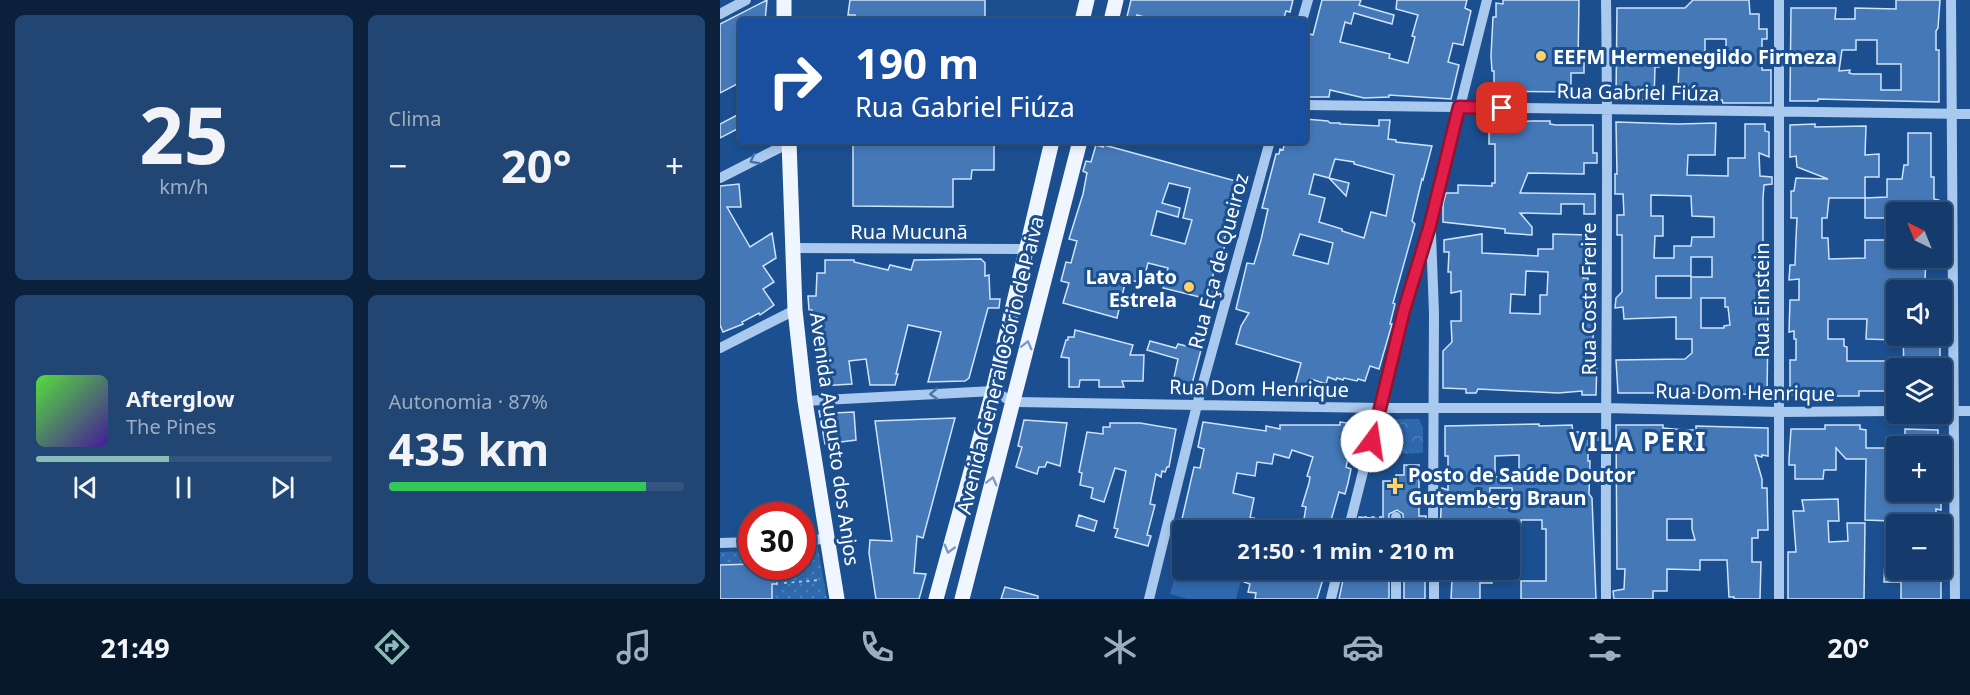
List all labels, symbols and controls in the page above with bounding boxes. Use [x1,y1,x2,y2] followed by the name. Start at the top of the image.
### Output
[855,34,979,91] text: 190 m
[756,42,834,120] icon: right
[1553,43,1837,70] place label: EEFM Hermenegildo Firmeza
[1534,49,1548,63] marker: EEFM Hermenegildo Firmeza
[1556,77,1720,107] street label: Rua Gabriel Fiúza
[139,81,228,187] text: 25
[1476,82,1527,133] pin
[855,88,1075,125] text: Rua Gabriel Fiúza
[1485,91,1518,124] icon: arrive
[389,105,441,132] text: Clima
[501,135,572,196] text: 20°
[389,143,407,188] text: −
[665,143,684,188] text: +
[750,153,761,165] one-way arrow
[1182,170,1254,352] street label: Rua Eça de Queiroz
[159,173,208,200] text: km/h
[1886,202,1952,268] north arrow
[1886,202,1952,580] map controls
[950,213,1050,517] street label: Avenida General Osório de Paiva
[850,218,968,245] street label: Rua Mucunã
[1575,223,1602,376] street label: Rua Costa Freire
[1748,242,1775,358] street label: Rua Einstein
[1085,263,1177,313] place label: Lava Jato Estrela
[1182,280,1196,294] marker: Lava Jato Estrela
[1886,280,1952,346] button: sound
[804,311,866,567] street label: Avenida Augusto dos Anjos
[1020,340,1033,350] one-way arrow
[1886,358,1952,424] button: layers
[1169,373,1349,403] street label: Rua Dom Henrique
[1655,377,1835,407] street label: Rua Dom Henrique
[126,383,235,413] text: Afterglow
[389,388,548,415] text: Autonomia · 87%
[930,388,939,401] one-way arrow
[1340,409,1404,473] position arrow
[126,413,216,440] text: The Pines
[389,418,549,479] text: 435 km
[1569,423,1707,459] district label: VILA PERI
[1886,436,1952,502] button: +
[1408,461,1635,511] place label: Posto de Saúde Doutor Gutemberg Braun
[69,471,102,504] icon: previous
[167,471,200,504] icon: pause
[266,471,299,504] icon: next
[985,476,998,486] one-way arrow
[1386,477,1404,495] marker: Posto de Saúde Doutor Gutemberg Braun
[738,502,816,580] speed limit sign: 30
[1886,514,1952,580] button: −
[1237,535,1455,565] text: 21:50 · 1 min · 210 m
[944,544,957,554] one-way arrow
[371,626,413,668] icon: directions
[613,626,655,668] icon: music
[856,626,898,668] icon: phone
[1099,626,1141,668] icon: climate
[1342,626,1384,668] icon: car
[1584,626,1626,668] icon: filters
[100,629,170,666] text: 21:49
[1827,629,1870,666] text: 20°

